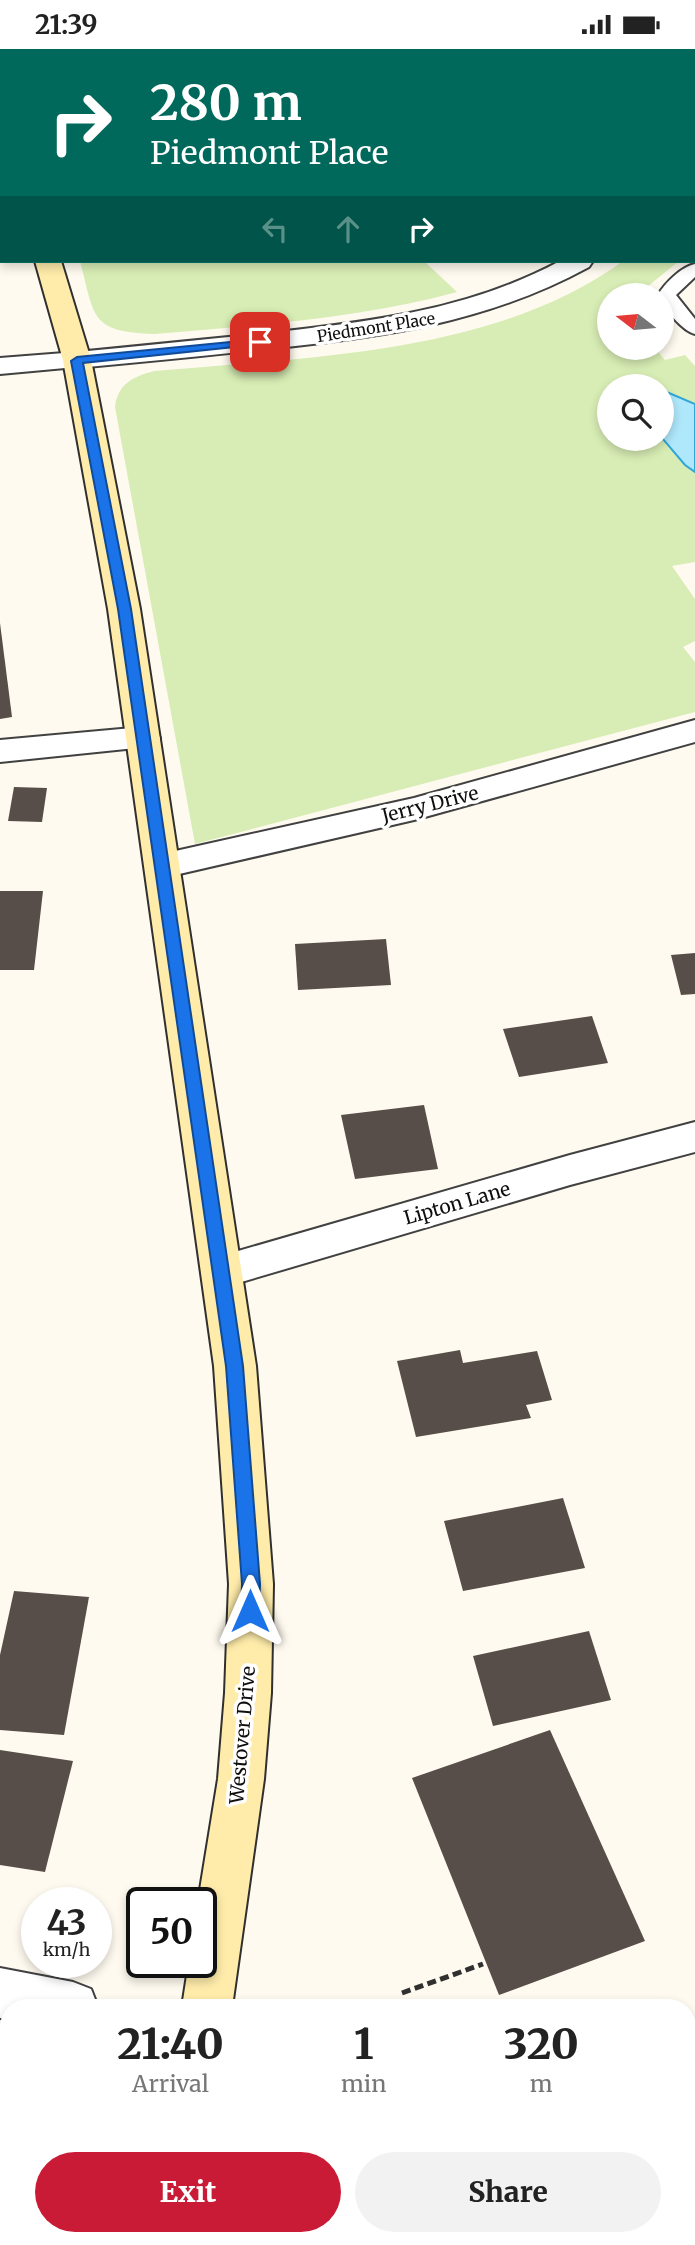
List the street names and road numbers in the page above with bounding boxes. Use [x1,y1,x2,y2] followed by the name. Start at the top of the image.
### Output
[316,308,436,346] street label: Piedmont Place
[378,780,481,828] street label: Jerry Drive
[401,1176,513,1230] street label: Lipton Lane
[224,1665,260,1806] street label: Westover Drive

